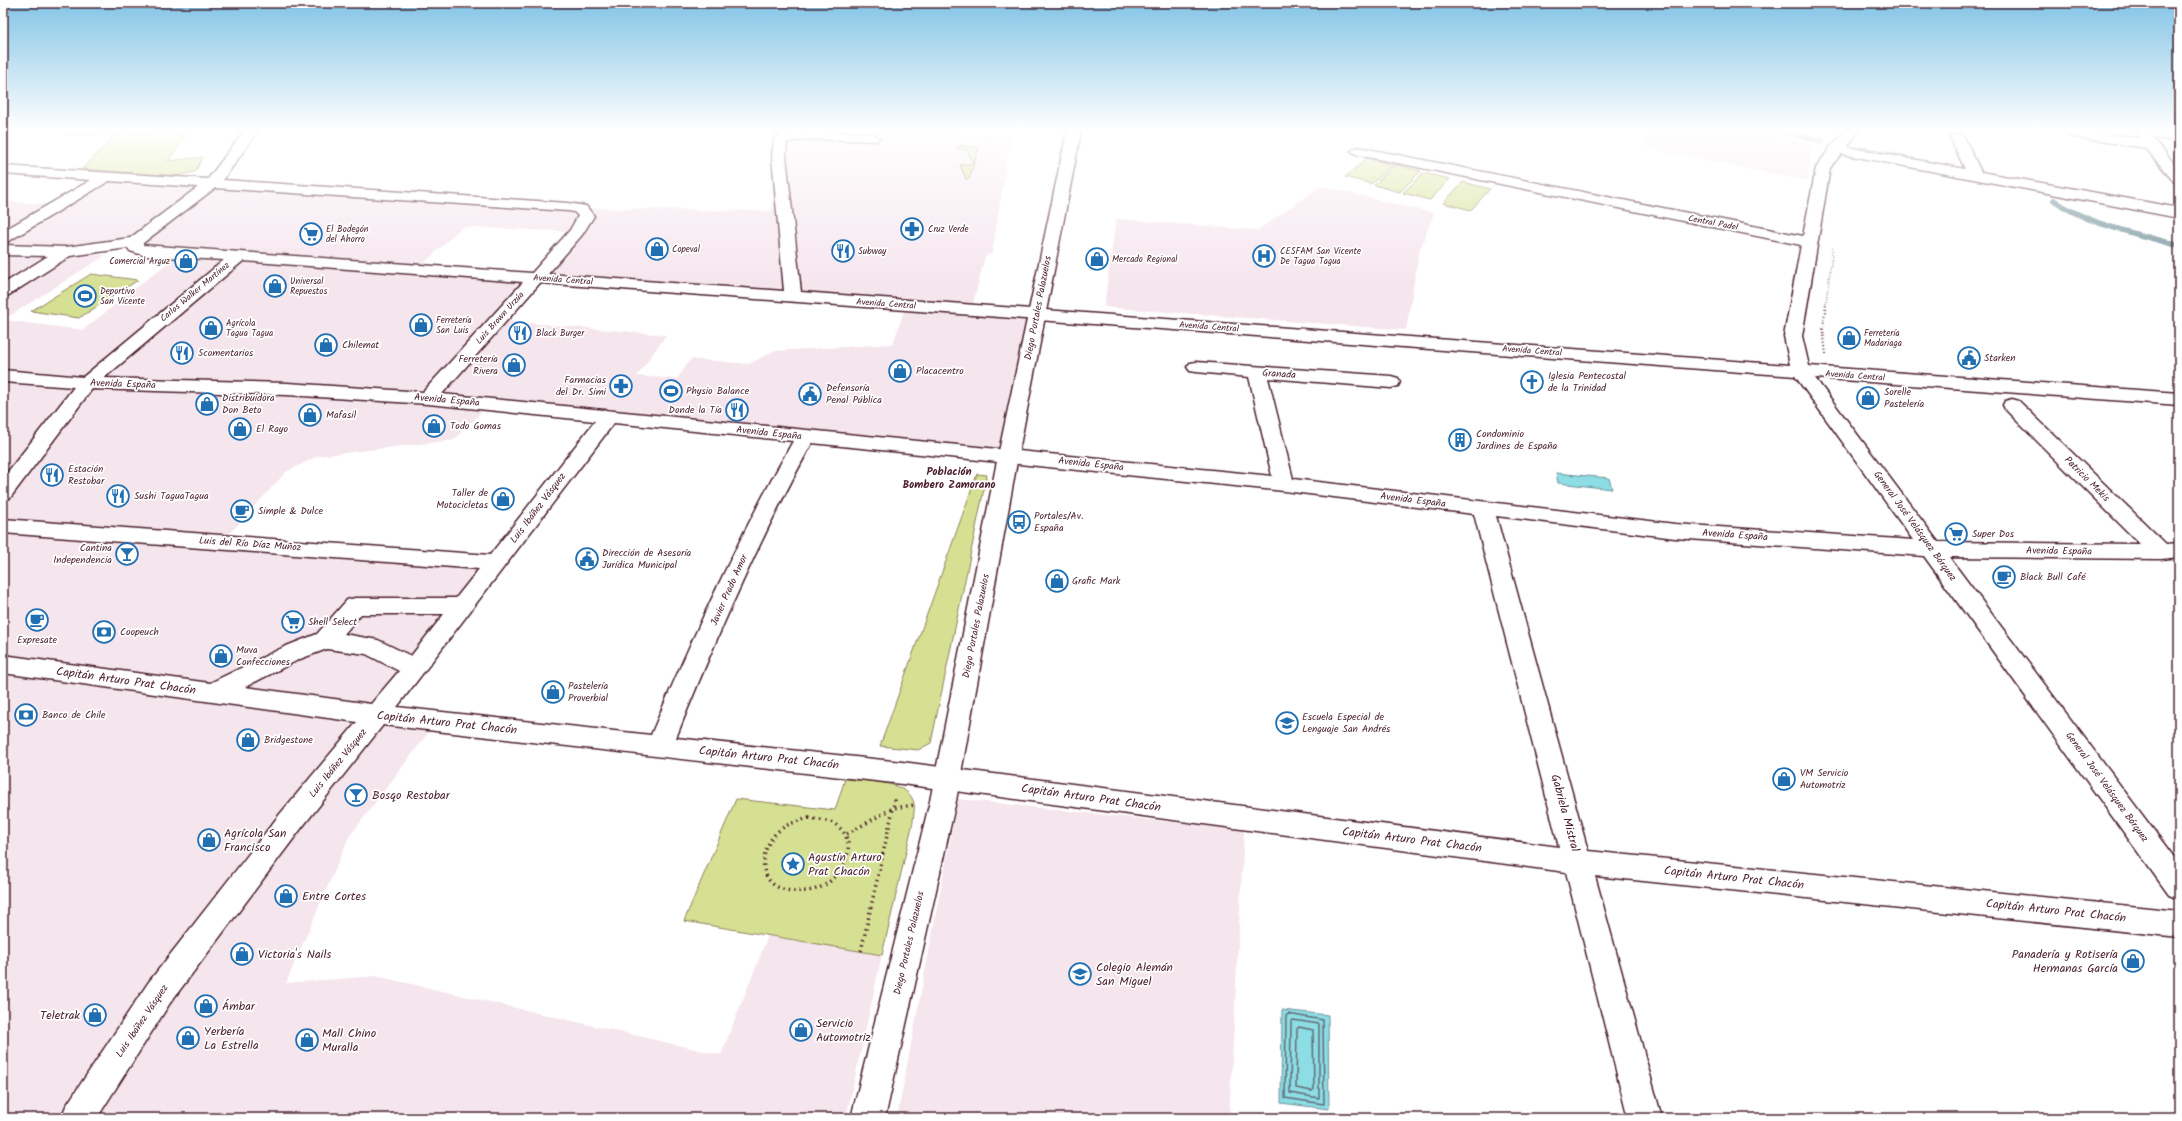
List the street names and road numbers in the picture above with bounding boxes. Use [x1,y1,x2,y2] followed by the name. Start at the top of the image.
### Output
[1687,211,1740,235] street label: Central Padel
[1020,254,1056,361] street label: Diego Portales Palazuelos
[157,258,233,326] street label: Carlos Walker Martínez
[533,270,594,290] street label: Avenida Central
[472,288,528,348] street label: Luis Brown Urzúa
[856,294,917,314] street label: Avenida Central
[1179,317,1240,337] street label: Avenida Central
[1502,341,1563,361] street label: Avenida Central
[1262,365,1297,383] street label: Granada
[1825,366,1886,386] street label: Avenida Central
[90,375,156,393] street label: Avenida España
[414,389,481,411] street label: Avenida España
[735,422,803,444] street label: Avenida España
[1057,453,1125,475] street label: Avenida España
[2061,453,2114,506] street label: Patricio Mekis
[1869,467,1961,585] street label: General José Velásquez Bórquez
[506,469,570,547] street label: Luis Ibáñez Vásquez
[1379,488,1447,512] street label: Avenida España
[1702,525,1769,545] street label: Avenida España
[198,532,302,556] street label: Luis del Río Díaz Muñoz
[2026,542,2092,560] street label: Avenida España
[706,551,752,628] street label: Javier Prado Amor
[958,572,994,679] street label: Diego Portales Palazuelos
[55,662,197,700] street label: Capitán Arturo Prat Chacón
[376,706,518,740] street label: Capitán Arturo Prat Chacón
[305,724,371,801] street label: Luis Ibáñez Vásquez
[2061,728,2153,846] street label: General José Velásquez Bórquez
[698,741,840,775] street label: Capitán Arturo Prat Chacón
[1546,772,1584,854] street label: Gabriela Mistral
[1020,779,1162,817] street label: Capitán Arturo Prat Chacón
[1341,822,1483,858] street label: Capitán Arturo Prat Chacón
[1663,861,1805,895] street label: Capitán Arturo Prat Chacón
[889,889,929,996] street label: Diego Portales Palazuelos
[1985,894,2127,928] street label: Capitán Arturo Prat Chacón
[112,981,173,1061] street label: Luis Ibáñez Vásquez

